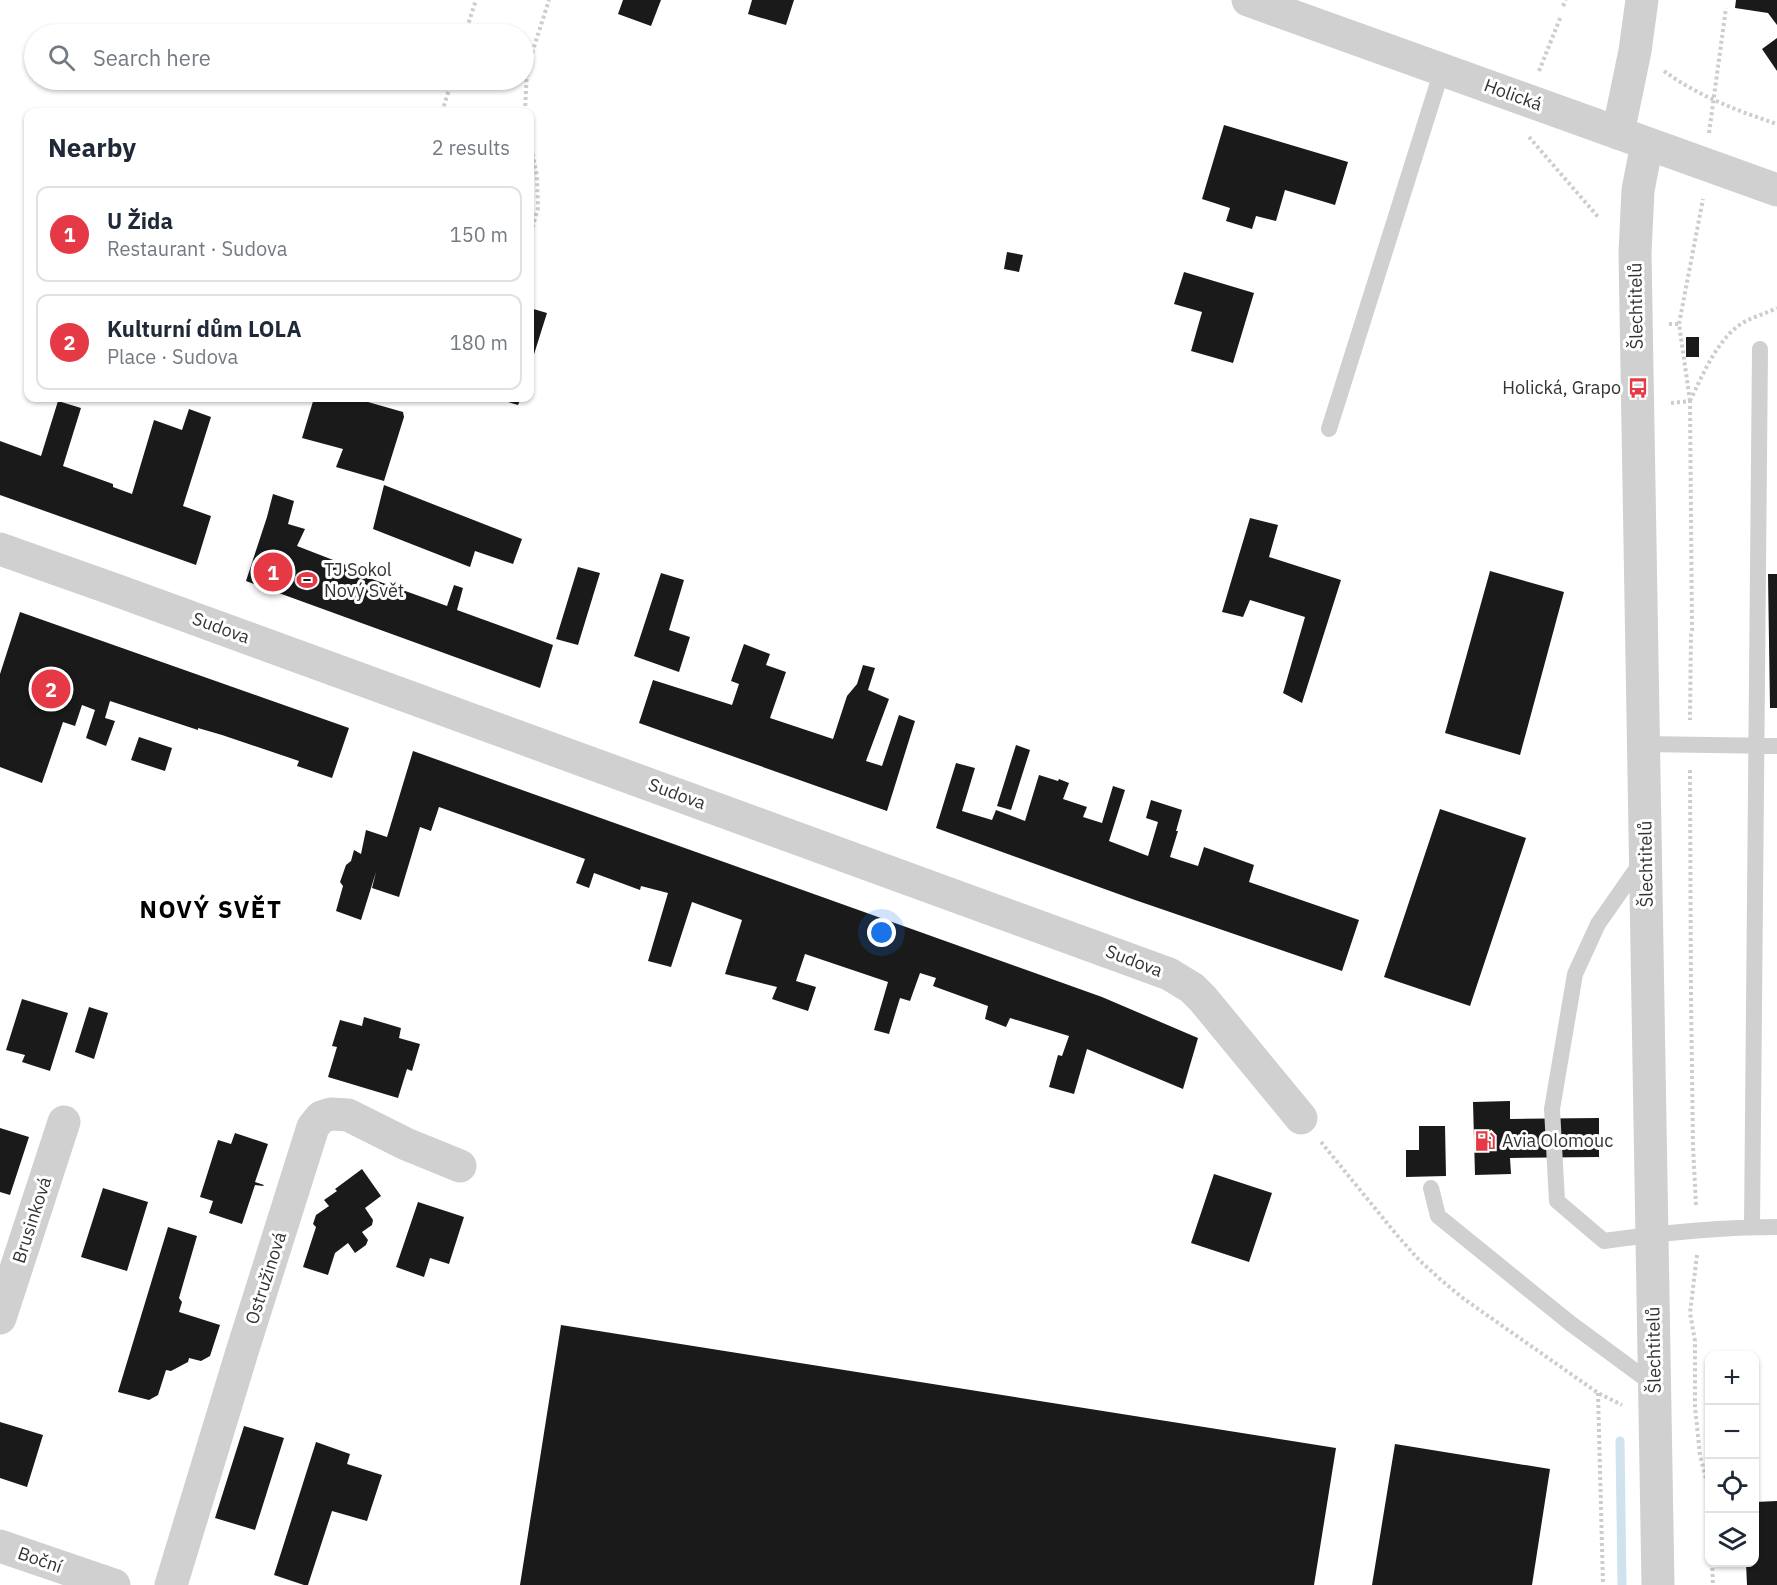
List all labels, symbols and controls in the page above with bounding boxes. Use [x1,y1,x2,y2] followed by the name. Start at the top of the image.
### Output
[24,24,534,90] search box
[45,41,78,74] icon: search
[93,43,211,72] text: Search here
[1481,73,1546,116] street label: Holická
[48,130,136,164] text: Nearby
[432,134,510,161] text: 2 results
[107,206,173,235] text: U Žida
[64,221,76,248] text: 1
[450,221,508,248] text: 150 m
[107,235,287,262] text: Restaurant · Sudova
[1622,263,1648,350] street label: Šlechtitelů
[107,314,302,343] text: Kulturní dům LOLA
[64,329,76,356] text: 2
[450,329,508,356] text: 180 m
[107,343,238,370] text: Place · Sudova
[1502,376,1621,399] place label: Holická, Grapo
[1626,376,1650,400] bus stop icon: Holická, Grapo
[254,550,292,594] pin: 1
[324,558,404,602] place label: TJ Sokol Nový Svět
[295,568,319,592] sports icon: TJ Sokol Nový Svět
[189,607,253,649] street label: Sudova
[32,666,70,712] pin: 2
[645,773,709,815] street label: Sudova
[1632,821,1658,908] street label: Šlechtitelů
[140,893,282,925] district label: NOVÝ SVĚT
[867,918,896,947] your location
[1102,939,1166,982] street label: Sudova
[1473,1129,1497,1153] fuel station icon: Avia Olomouc
[1502,1129,1613,1152] place label: Avia Olomouc
[7,1173,56,1266] street label: Brusinková
[240,1228,291,1327] street label: Ostružinová
[1640,1307,1666,1394] street label: Šlechtitelů
[1705,1351,1759,1567] map controls
[1705,1351,1759,1405] button: +
[1705,1405,1759,1459] button: −
[1705,1459,1759,1513] button: locate
[1705,1513,1759,1567] button: layers
[15,1541,66,1578] street label: Boční

